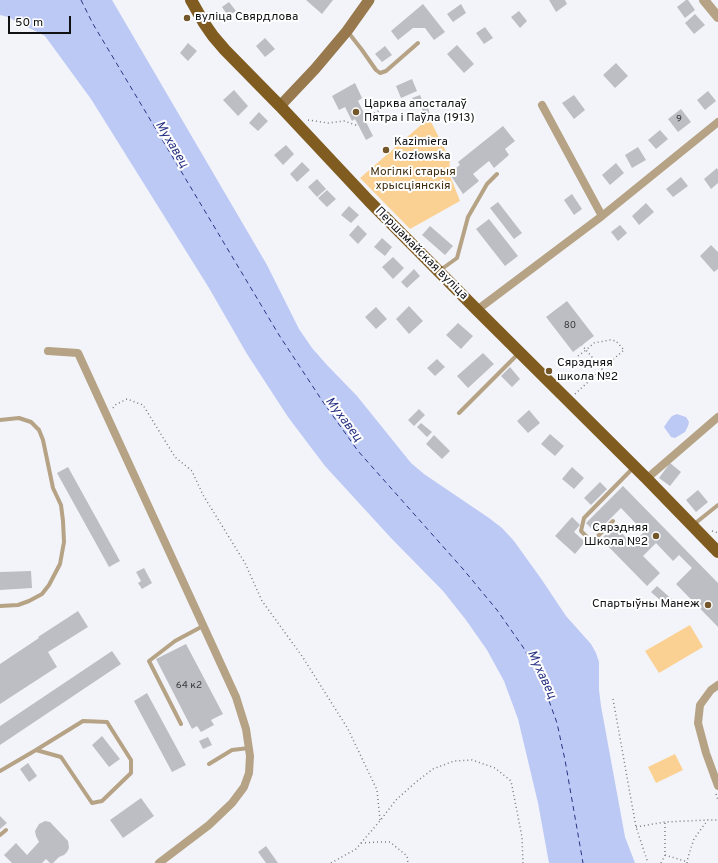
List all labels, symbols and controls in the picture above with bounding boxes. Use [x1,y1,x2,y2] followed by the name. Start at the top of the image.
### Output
[10,8,73,34] scale bar
[195,11,298,25] place label: вуліца Свярдлова
[182,13,192,23] marker: вуліца Свярдлова
[15,15,43,31] text: 50 m
[364,98,475,126] place label: Царква апосталаў Пятра і Паўла (1913)
[351,107,361,117] marker: Царква апосталаў Пятра і Паўла (1913)
[676,114,682,126] house number: 9
[151,119,191,171] water label: Мухавец
[394,136,451,164] place label: Kazimiera Kozłowska
[381,145,391,155] marker: Kazimiera Kozłowska
[370,166,456,194] park label: Могілкі старыя хрысціянскія
[372,205,470,303] street label: Першамайская вуліца
[564,320,576,332] house number: 80
[557,357,618,385] place label: Сярэдняя школа №2
[544,366,554,376] marker: Сярэдняя школа №2
[321,395,365,445] water label: Мухавец
[584,522,648,550] place label: Сярэдняя Школа №2
[651,531,661,541] marker: Сярэдняя Школа №2
[592,598,700,612] place label: Спартыўны Манеж
[703,600,713,610] marker: Спартыўны Манеж
[523,648,559,702] water label: Мухавец
[176,680,202,692] house number: 64 к2

